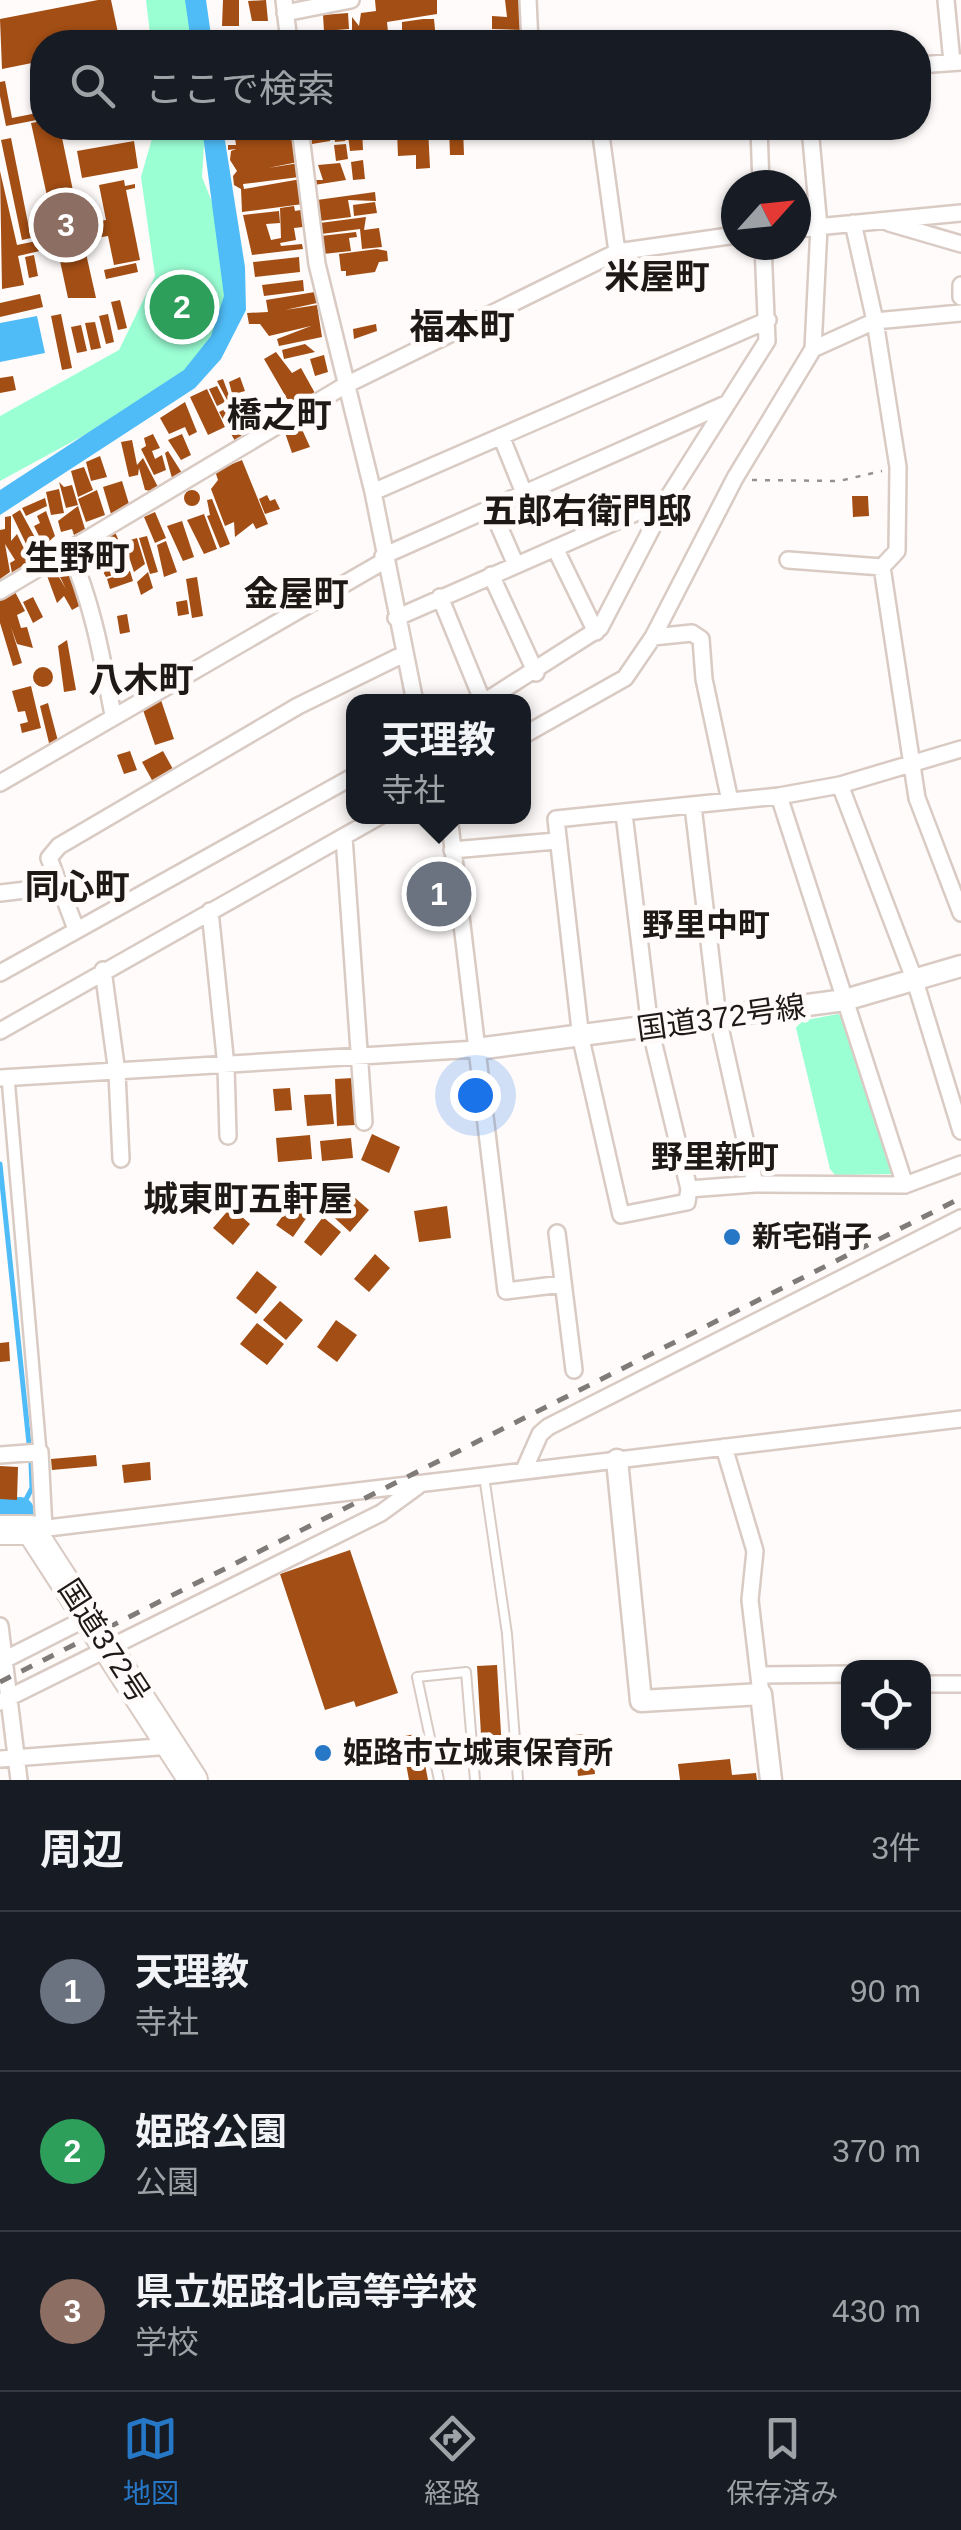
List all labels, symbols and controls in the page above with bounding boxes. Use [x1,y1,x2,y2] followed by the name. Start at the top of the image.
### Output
[30,30,931,140] search box
[65,58,120,113] icon: search
[145,68,335,110] text: ここで検索
[721,170,811,260] north arrow
[34,188,98,262] pin: 3
[604,257,710,296] district label: 米屋町
[150,270,214,344] pin: 2
[409,307,515,346] district label: 福本町
[226,395,332,434] district label: 橋之町
[482,491,692,530] district label: 五郎右衛門邸
[24,538,130,577] district label: 生野町
[243,574,349,613] district label: 金屋町
[88,660,194,699] district label: 八木町
[346,694,531,824] popup
[381,719,496,761] text: 天理教
[381,772,446,808] text: 寺社
[406,856,472,932] pin: 1
[24,867,130,906] district label: 同心町
[642,907,770,943] district label: 野里中町
[634,989,807,1046] street label: 国道372号線
[450,1070,501,1121] your location
[651,1139,779,1175] district label: 野里新町
[143,1179,353,1218] district label: 城東町五軒屋
[752,1220,872,1253] place label: 新宅硝子
[721,1226,743,1248] marker: 新宅硝子
[52,1573,156,1708] street label: 国道372号
[841,1660,931,1750] map controls
[841,1660,931,1750] button: locate
[343,1736,613,1769] place label: 姫路市立城東保育所
[312,1742,334,1764] marker: 姫路市立城東保育所
[40,1826,124,1873] text: 周辺
[871,1830,921,1866] text: 3件
[135,1951,249,1993] text: 天理教
[64,1973,81,2009] text: 1
[850,1973,921,2009] text: 90 m
[135,2004,199,2040] text: 寺社
[135,2111,287,2153] text: 姫路公園
[64,2133,81,2169] text: 2
[832,2133,921,2169] text: 370 m
[135,2164,199,2200] text: 公園
[135,2271,477,2313] text: 県立姫路北高等学校
[64,2293,81,2329] text: 3
[832,2293,921,2329] text: 430 m
[135,2324,199,2360] text: 学校
[123,2411,179,2511] tab: 地図
[424,2411,480,2511] tab: 経路
[726,2411,838,2511] tab: 保存済み

